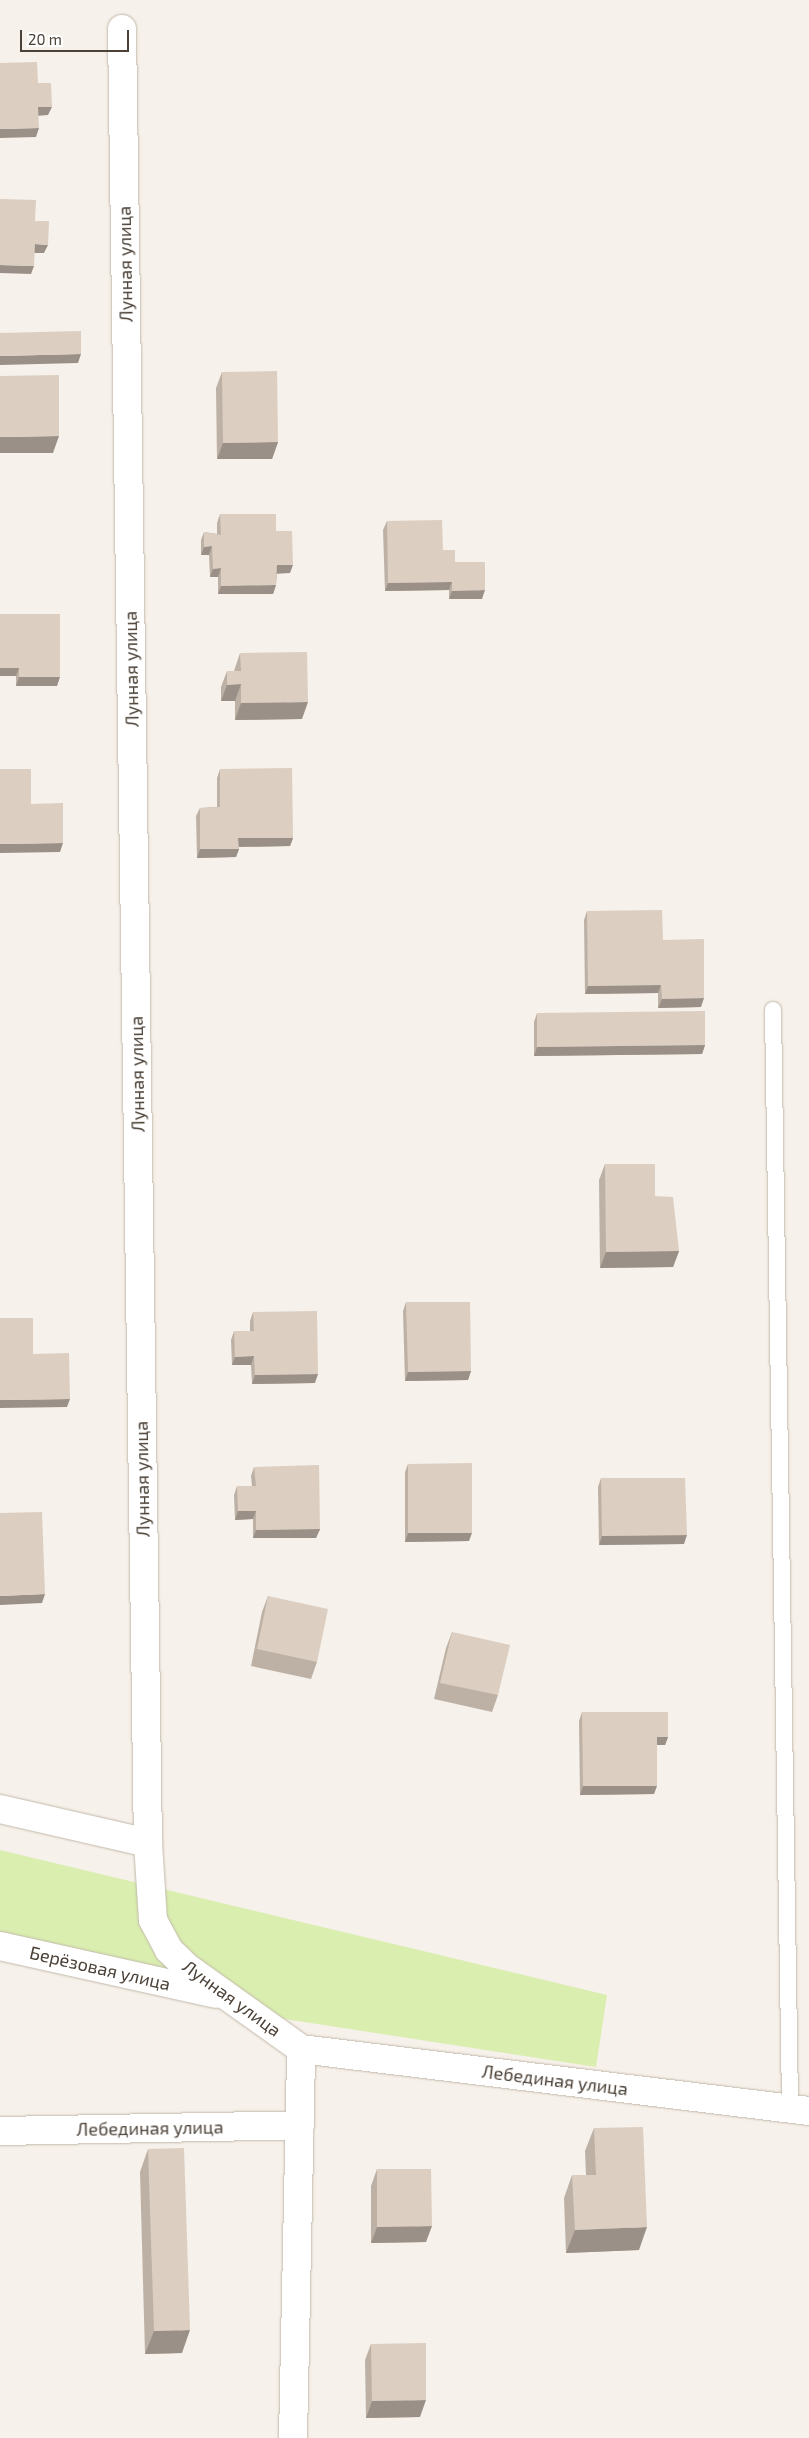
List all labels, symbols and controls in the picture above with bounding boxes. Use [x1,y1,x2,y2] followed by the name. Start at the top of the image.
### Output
[22,20,131,52] scale bar
[28,30,62,48] text: 20 m
[113,206,137,322] street label: Лунная улица
[119,611,143,727] street label: Лунная улица
[125,1016,149,1132] street label: Лунная улица
[130,1421,154,1537] street label: Лунная улица
[27,1941,173,1995] street label: Берёзовая улица
[179,1955,285,2041] street label: Лунная улица
[481,2060,629,2100] street label: Лебединая улица
[76,2116,224,2140] street label: Лебединая улица

